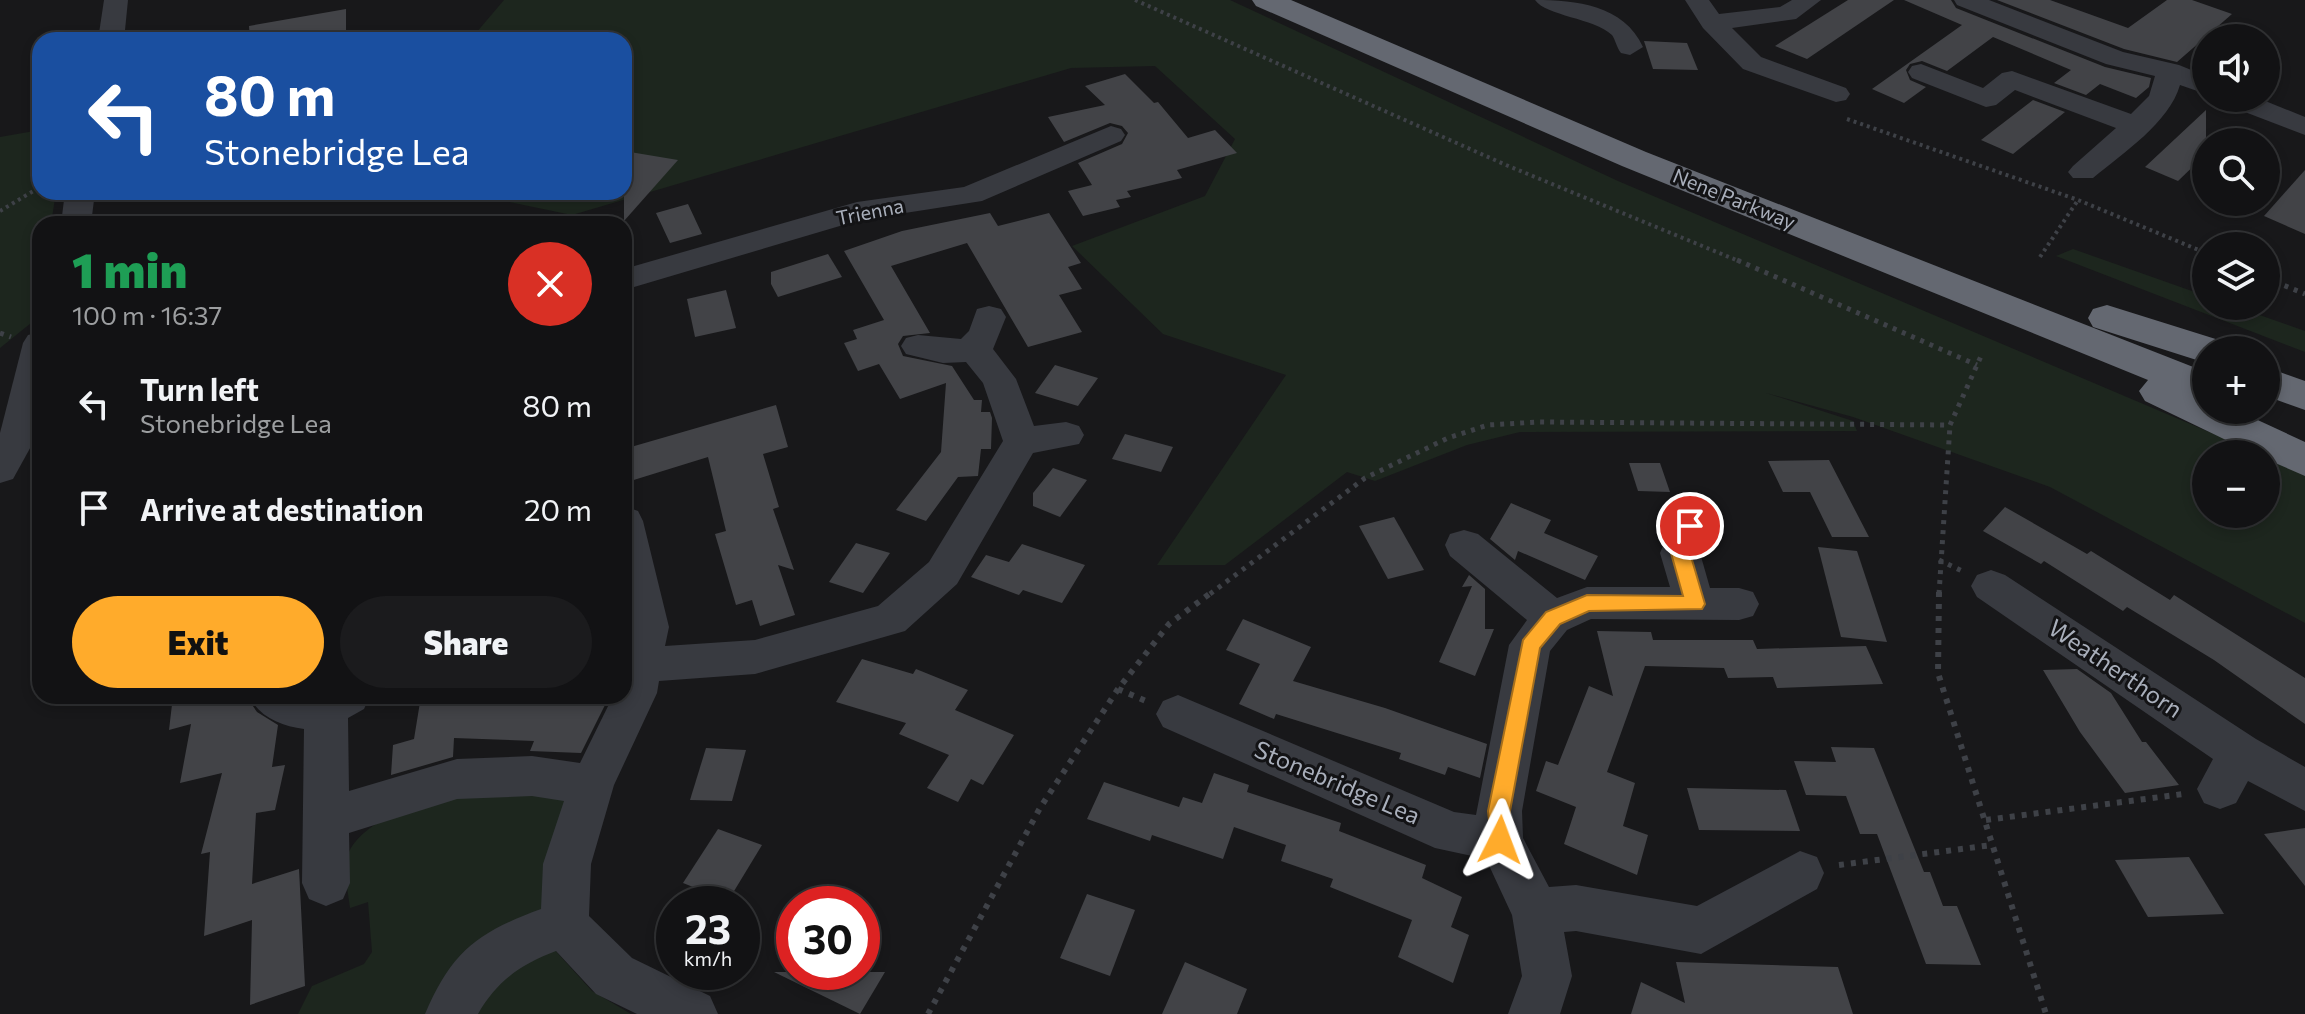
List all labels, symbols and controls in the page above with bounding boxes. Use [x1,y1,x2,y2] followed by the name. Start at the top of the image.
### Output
[2192,24,2280,528] map controls
[2192,24,2280,112] button: sound
[204,59,335,128] text: 80 m
[72,64,176,168] icon: left
[204,128,470,172] text: Stonebridge Lea
[2192,128,2280,216] button: search
[1670,163,1799,233] street label: Nene Parkway
[834,193,906,229] street label: Trienna
[2192,232,2280,320] button: layers
[72,239,187,298] text: 1 min
[508,242,592,326] button: close
[72,299,222,330] text: 100 m · 16:37
[2192,336,2280,424] button: +
[140,370,259,407] text: Turn left
[72,382,116,426] icon: left
[522,386,592,423] text: 80 m
[140,407,332,438] text: Stonebridge Lea
[2192,440,2280,528] button: −
[72,486,116,530] icon: arrive
[140,490,424,527] text: Arrive at destination
[524,490,592,527] text: 20 m
[1656,492,1724,560] pin
[1668,504,1712,548] icon: arrive
[72,596,324,688] button: Exit
[340,596,592,688] button: Share
[2043,612,2188,723] street label: Weatherthorn
[1250,734,1425,830] street label: Stonebridge Lea
[1458,798,1542,882] position arrow
[776,886,880,990] speed limit sign: 30
[685,903,731,952] text: 23
[684,946,732,970] text: km/h

